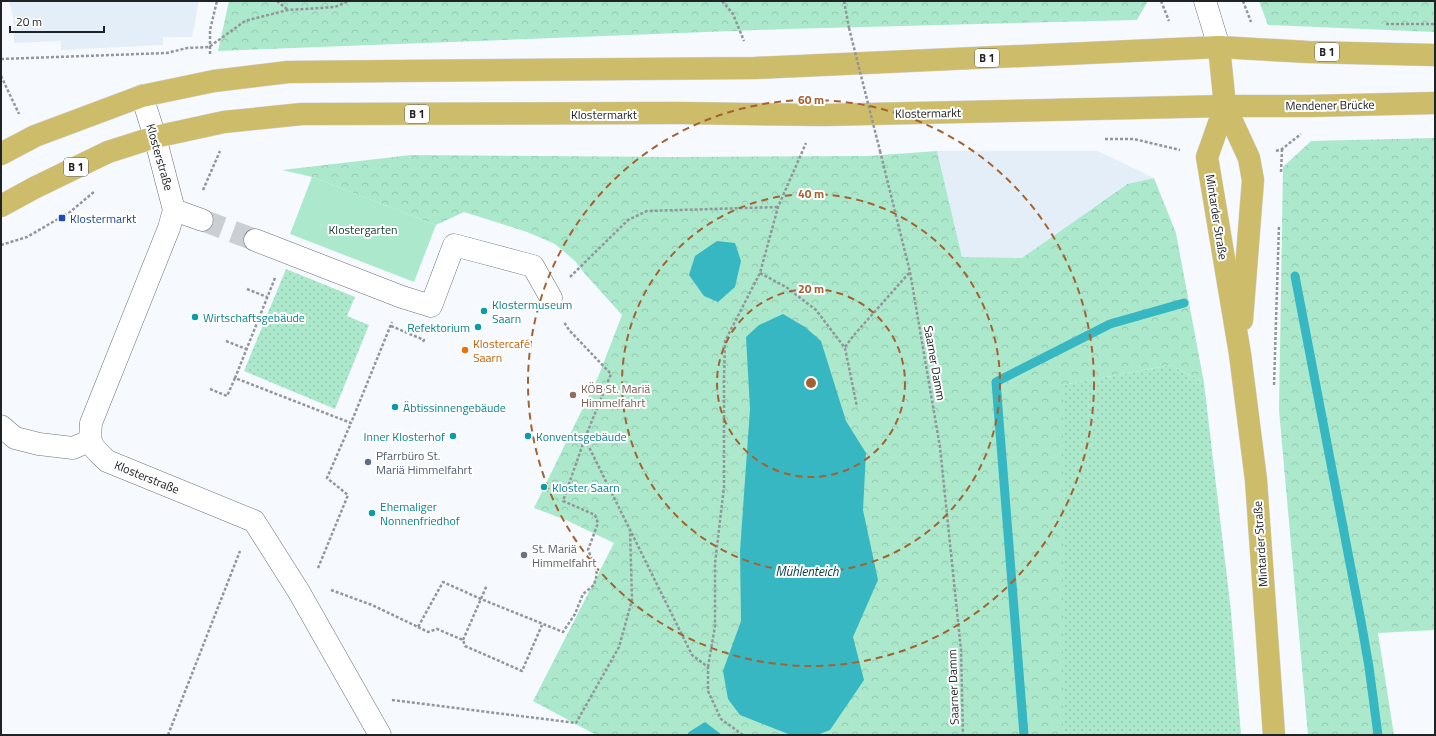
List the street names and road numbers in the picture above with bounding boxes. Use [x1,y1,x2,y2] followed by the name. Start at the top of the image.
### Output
[1315,43,1339,61] road number: B 1
[975,49,999,67] road number: B 1
[1285,95,1375,115] street label: Mendener Brücke
[895,103,962,123] street label: Klostermarkt
[405,105,429,123] road number: B 1
[571,105,638,124] street label: Klostermarkt
[141,121,179,193] street label: Klosterstraße
[64,158,88,176] road number: B 1
[1201,173,1233,261] street label: Mintarder Straße
[919,324,951,402] street label: Saarner Damm
[112,455,182,499] street label: Klosterstraße
[1248,500,1272,588] street label: Mintarder Straße
[942,649,964,725] street label: Saarner Damm

